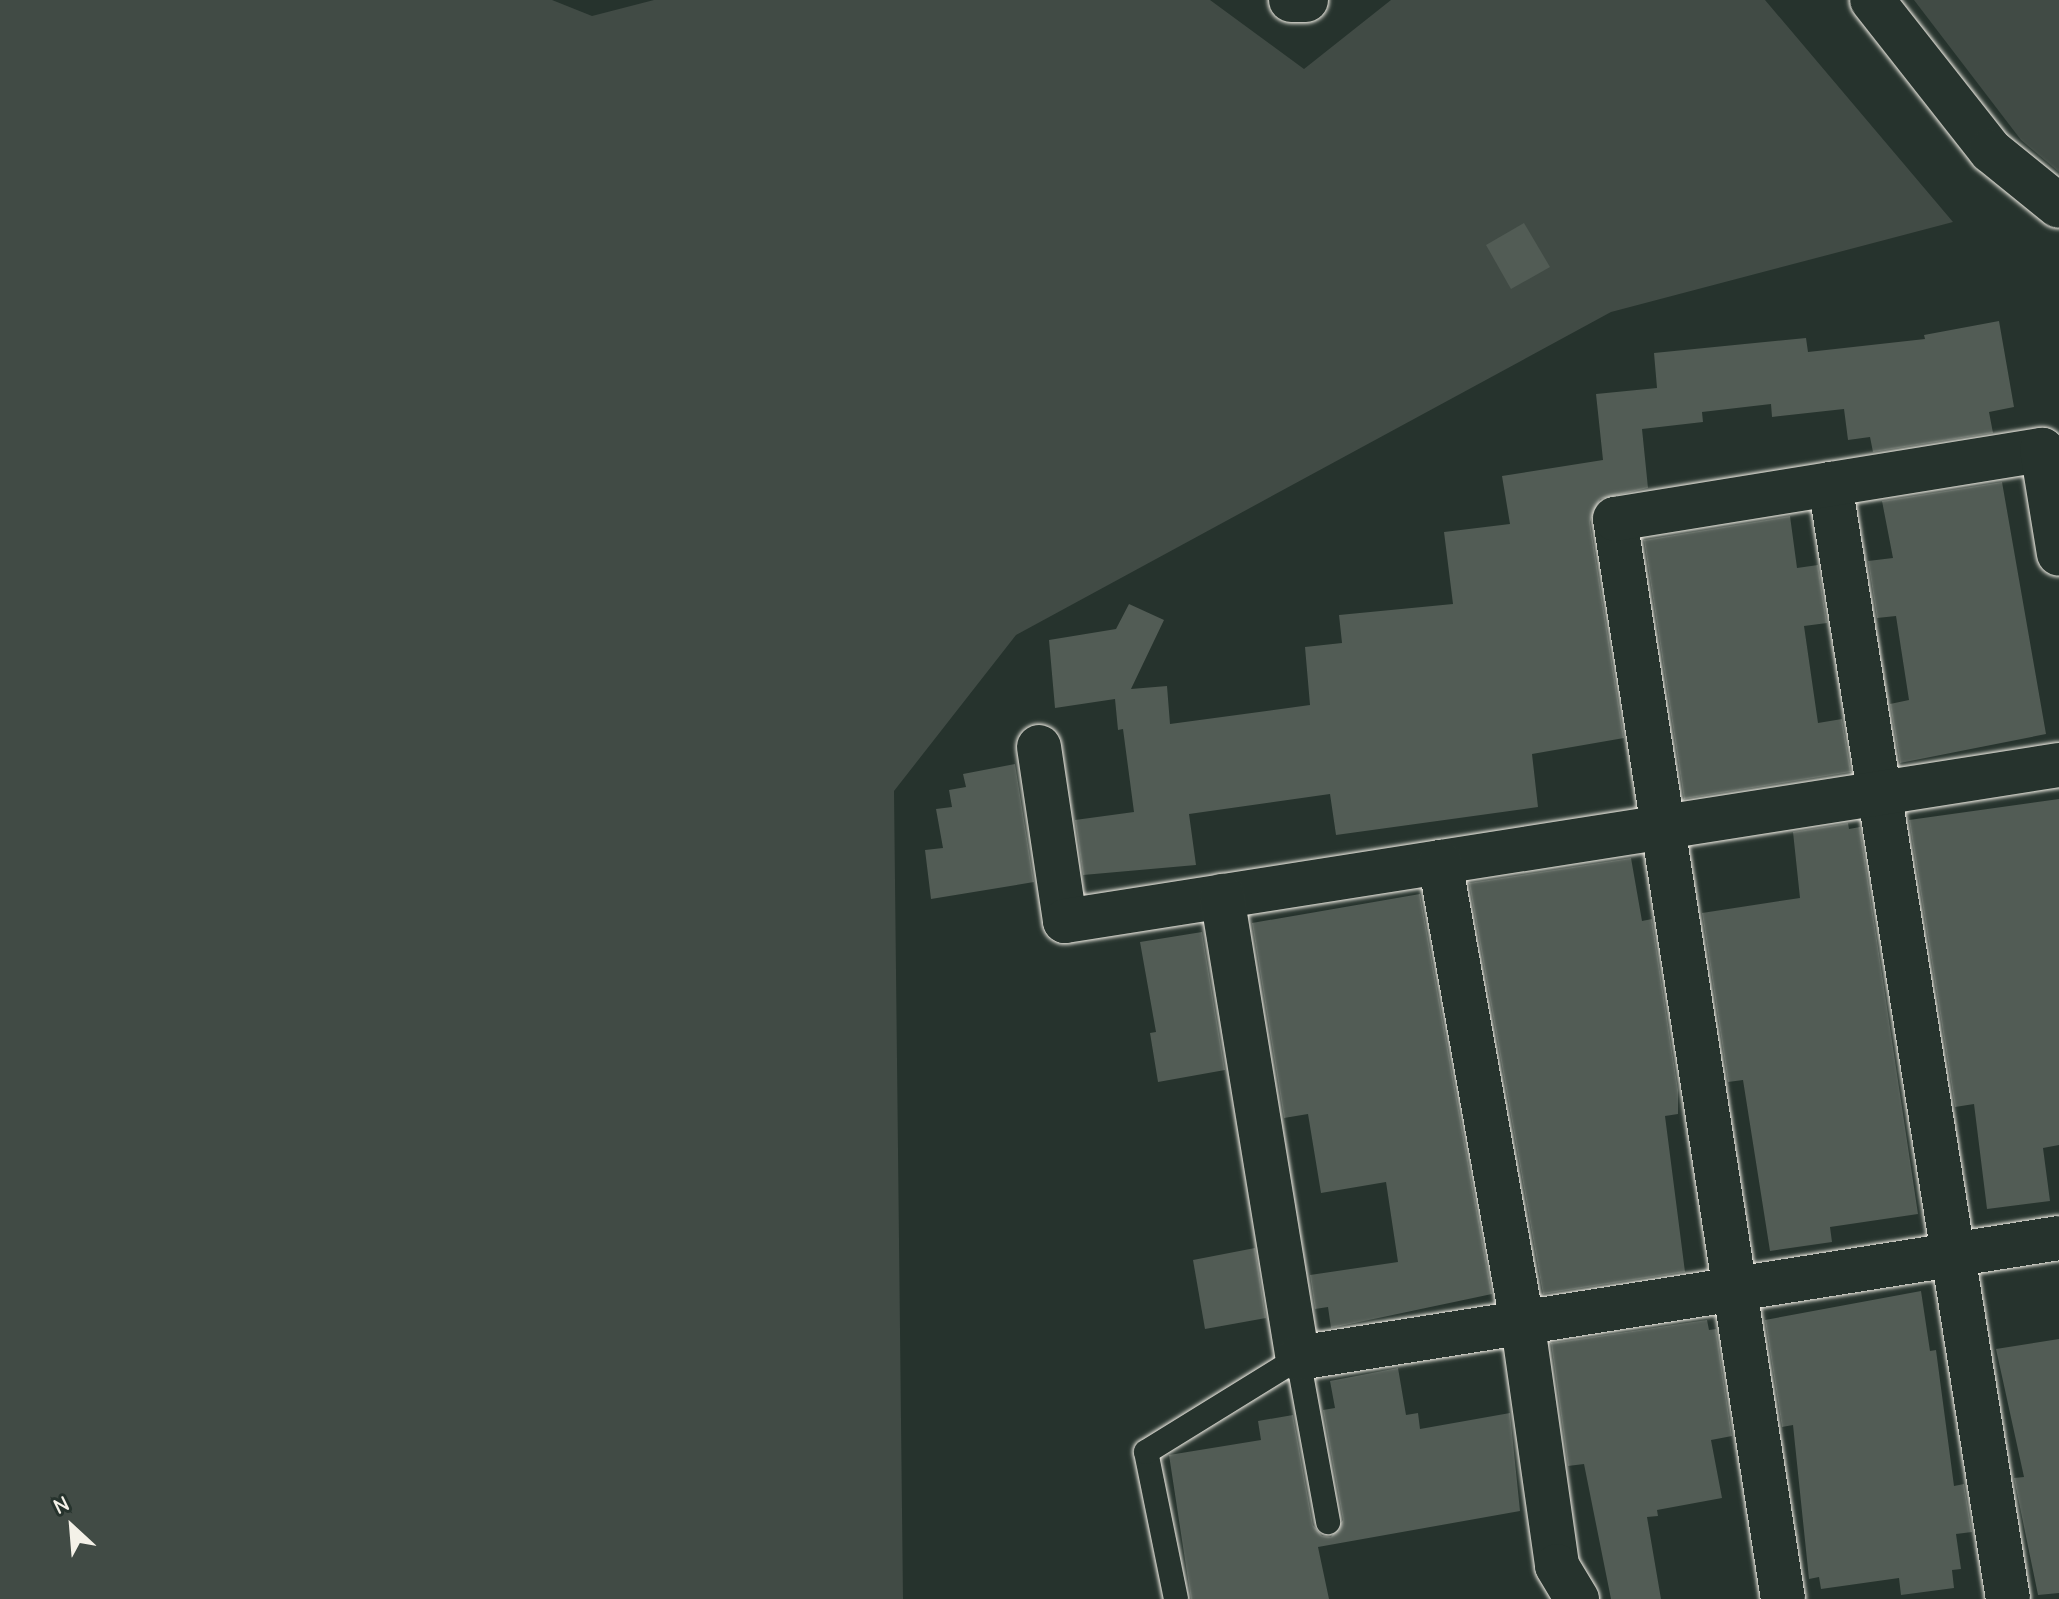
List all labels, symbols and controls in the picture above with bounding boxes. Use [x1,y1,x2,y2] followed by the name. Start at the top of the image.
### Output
[32,1487,112,1567] north arrow
[49,1491,74,1520] text: N

